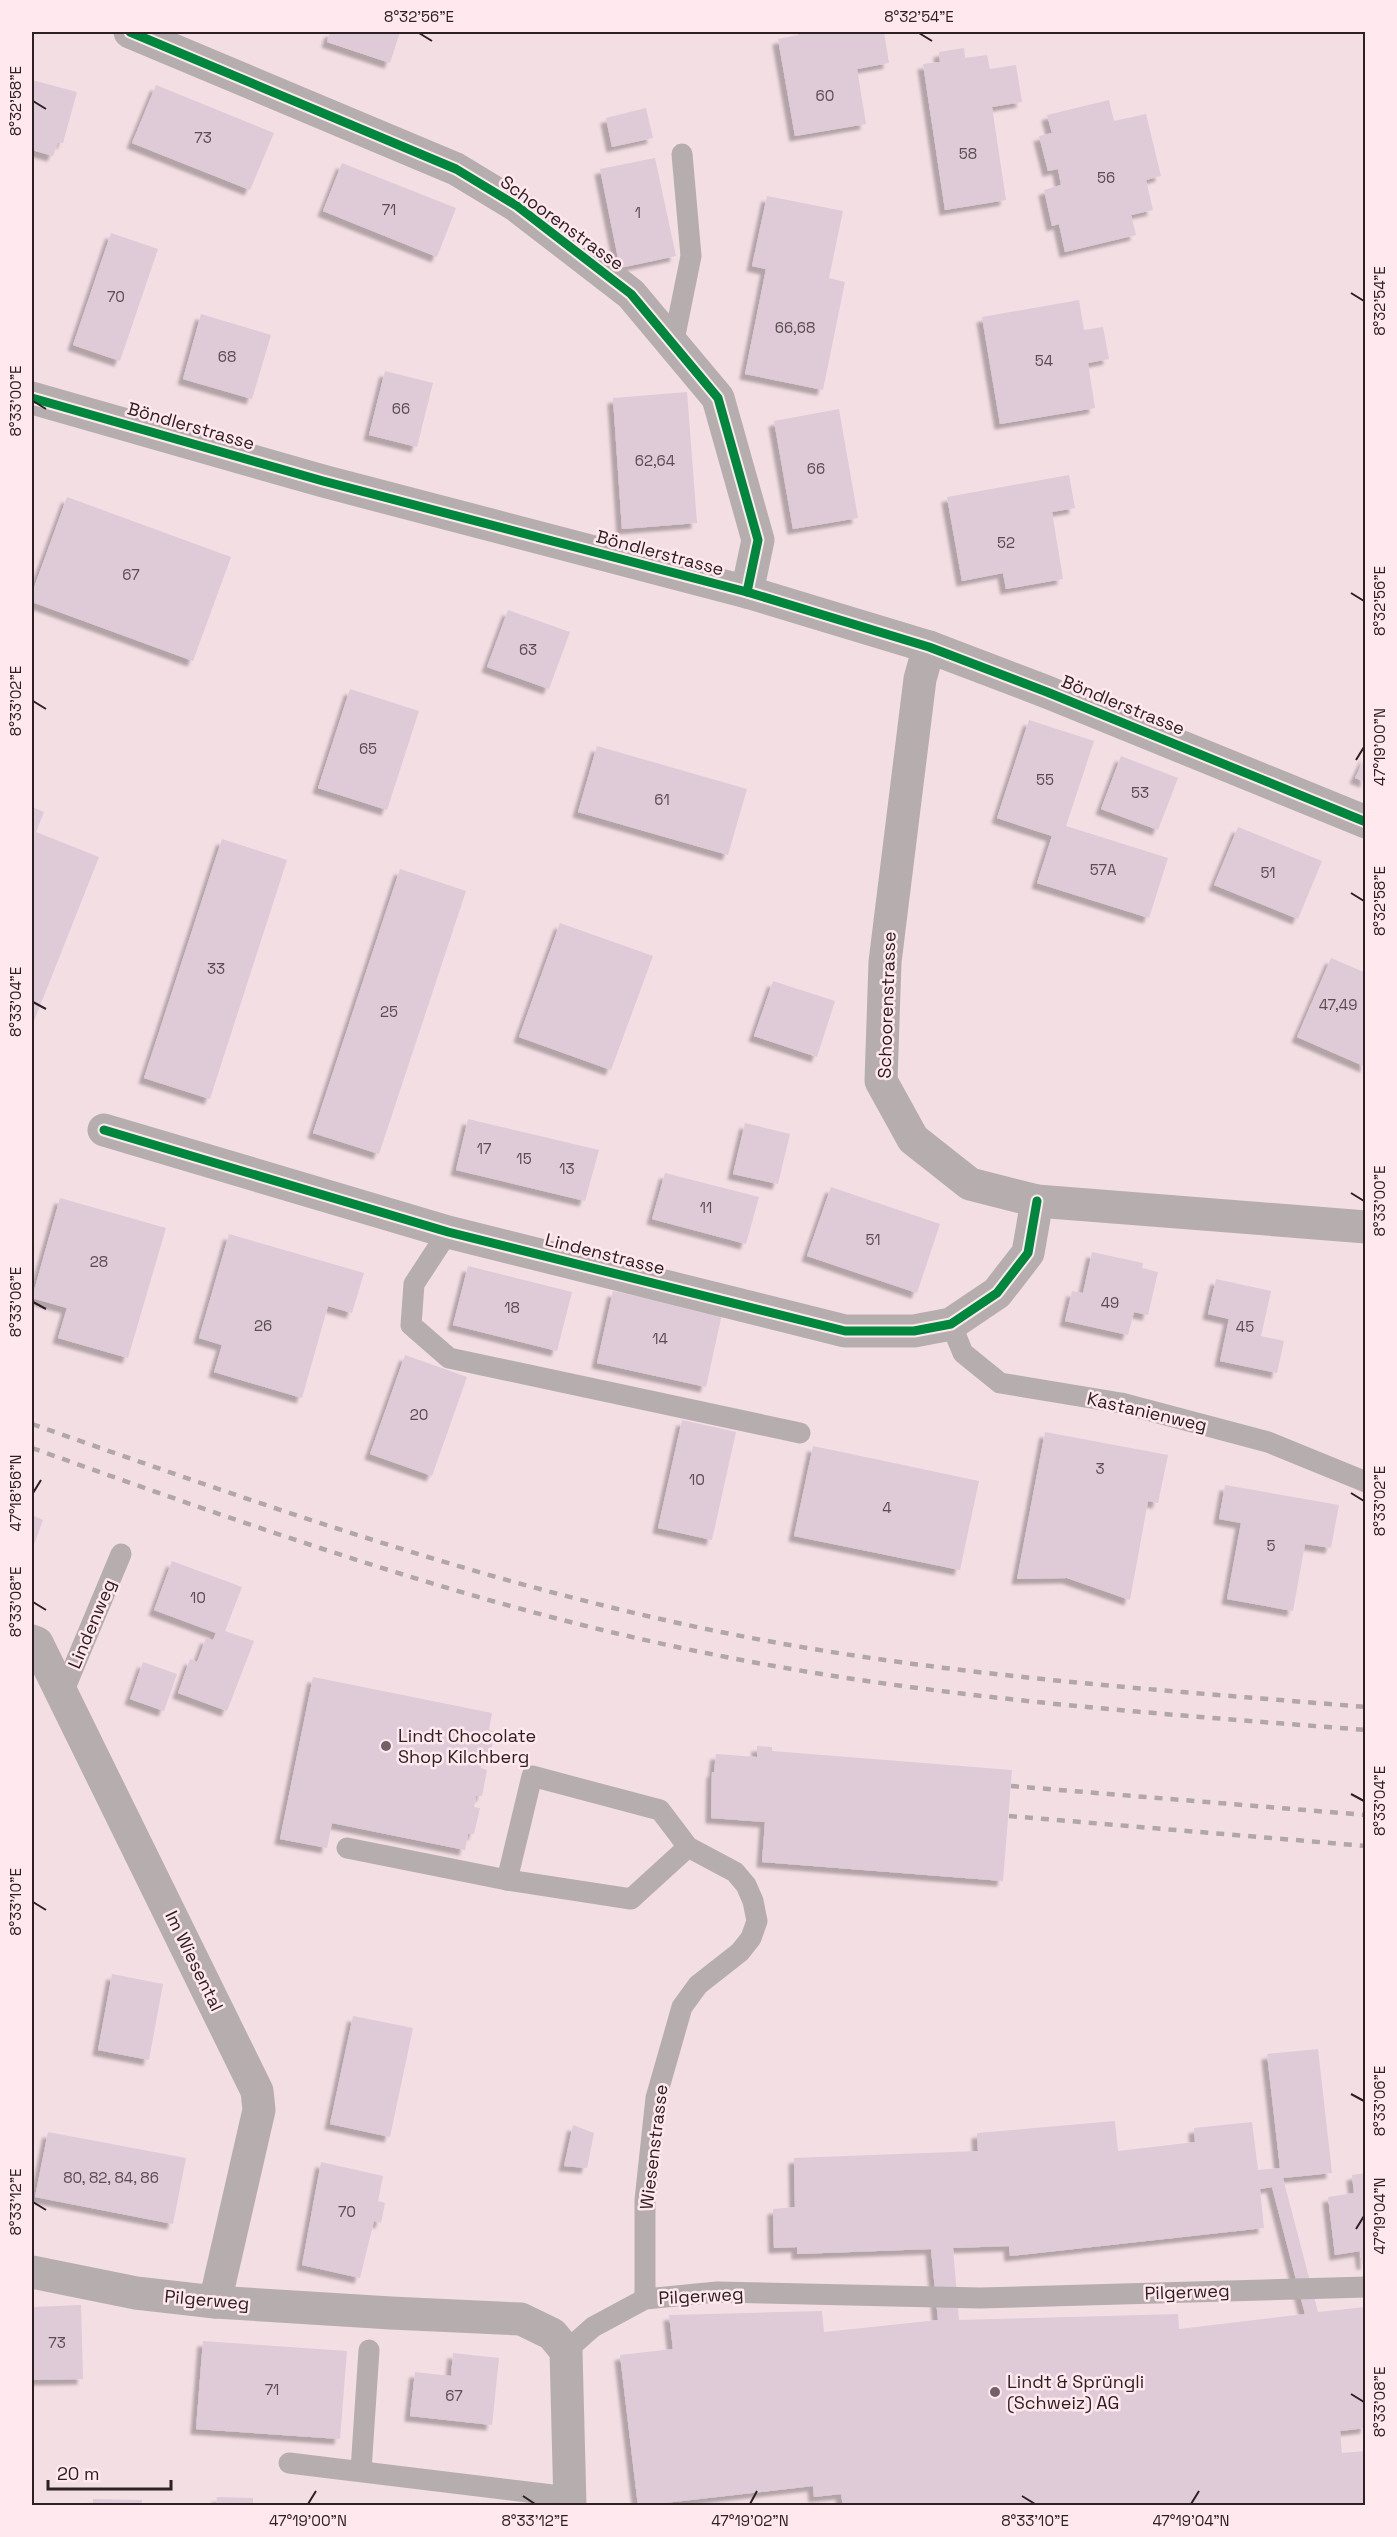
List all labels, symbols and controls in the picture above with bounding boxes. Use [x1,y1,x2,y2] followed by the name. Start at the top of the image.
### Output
[384,7,454,26] text: 8°32'56"E
[884,7,954,26] text: 8°32'54"E
[6,66,25,136] text: 8°32'58"E
[816,86,834,105] house number: 60
[194,128,212,147] house number: 73
[959,144,977,163] house number: 58
[1097,168,1115,187] house number: 56
[496,170,629,275] street label: Schoorenstrasse
[382,200,396,219] house number: 71
[635,203,641,222] house number: 1
[1370,266,1389,336] text: 8°32'54"E
[107,287,125,306] house number: 70
[775,318,815,337] house number: 66,68
[218,347,236,366] house number: 68
[1035,351,1053,370] house number: 54
[6,366,25,437] text: 8°33'00"E
[125,396,257,455] street label: Böndlerstrasse
[392,399,410,418] house number: 66
[635,451,675,470] house number: 62,64
[807,459,825,478] house number: 66
[594,524,727,581] street label: Böndlerstrasse
[997,533,1015,552] house number: 52
[122,565,140,584] house number: 67
[1370,566,1389,636] text: 8°32'56"E
[519,640,537,659] house number: 63
[6,666,25,736] text: 8°33'02"E
[1058,669,1188,740] street label: Böndlerstrasse
[1370,708,1389,786] text: 47°19'00"N
[359,739,377,758] house number: 65
[1036,770,1054,789] house number: 55
[1131,783,1149,802] house number: 53
[654,790,670,809] house number: 61
[1090,860,1117,879] house number: 57A
[1260,863,1276,882] house number: 51
[1370,866,1389,936] text: 8°32'58"E
[872,931,901,1079] street label: Schoorenstrasse
[207,959,225,978] house number: 33
[6,967,25,1037] text: 8°33'04"E
[1319,995,1357,1014] house number: 47,49
[380,1002,398,1021] house number: 25
[477,1139,491,1158] house number: 17
[516,1149,532,1168] house number: 15
[559,1159,575,1178] house number: 13
[1370,1166,1389,1237] text: 8°33'00"E
[700,1198,712,1217] house number: 11
[543,1228,667,1279] street label: Lindenstrasse
[865,1230,881,1249] house number: 51
[90,1252,108,1271] house number: 28
[6,1267,25,1337] text: 8°33'06"E
[1101,1293,1119,1312] house number: 49
[504,1298,520,1317] house number: 18
[254,1316,272,1335] house number: 26
[1236,1317,1254,1336] house number: 45
[652,1329,668,1348] house number: 14
[1085,1387,1209,1437] street label: Kastanienweg
[410,1405,428,1424] house number: 20
[6,1455,25,1531] text: 47°18'56"N
[1095,1459,1105,1478] house number: 3
[1370,1466,1389,1536] text: 8°33'02"E
[689,1470,705,1489] house number: 10
[882,1498,892,1517] house number: 4
[1267,1536,1276,1555] house number: 5
[6,1567,25,1637] text: 8°33'08"E
[62,1576,121,1672] street label: Lindenweg
[190,1588,206,1607] house number: 10
[398,1724,536,1768] place label: Lindt Chocolate Shop Kilchberg
[379,1739,393,1753] marker: Lindt Chocolate Shop Kilchberg
[1370,1766,1389,1836] text: 8°33'04"E
[6,1868,25,1936] text: 8°33'10"E
[160,1907,229,2015] street label: Im Wiesental
[1370,2066,1389,2136] text: 8°33'06"E
[634,2083,673,2211] street label: Wiesenstrasse
[6,2168,25,2236] text: 8°33'12"E
[63,2168,159,2187] house number: 80, 82, 84, 86
[1370,2177,1389,2255] text: 47°19'04"N
[338,2202,356,2221] house number: 70
[1144,2279,1230,2304] street label: Pilgerweg
[658,2282,744,2309] street label: Pilgerweg
[164,2284,250,2315] street label: Pilgerweg
[48,2333,66,2352] house number: 73
[1370,2367,1389,2437] text: 8°33'08"E
[1007,2370,1144,2414] place label: Lindt & Sprüngli (Schweiz) AG
[265,2380,279,2399] house number: 71
[988,2385,1002,2399] marker: Lindt & Sprüngli (Schweiz) AG
[445,2386,463,2405] house number: 67
[48,2453,171,2491] scale bar
[57,2462,100,2485] text: 20 m
[269,2511,347,2530] text: 47°19'00"N
[501,2511,569,2530] text: 8°33'12"E
[711,2511,789,2530] text: 47°19'02"N
[1001,2511,1069,2530] text: 8°33'10"E
[1152,2511,1230,2530] text: 47°19'04"N

